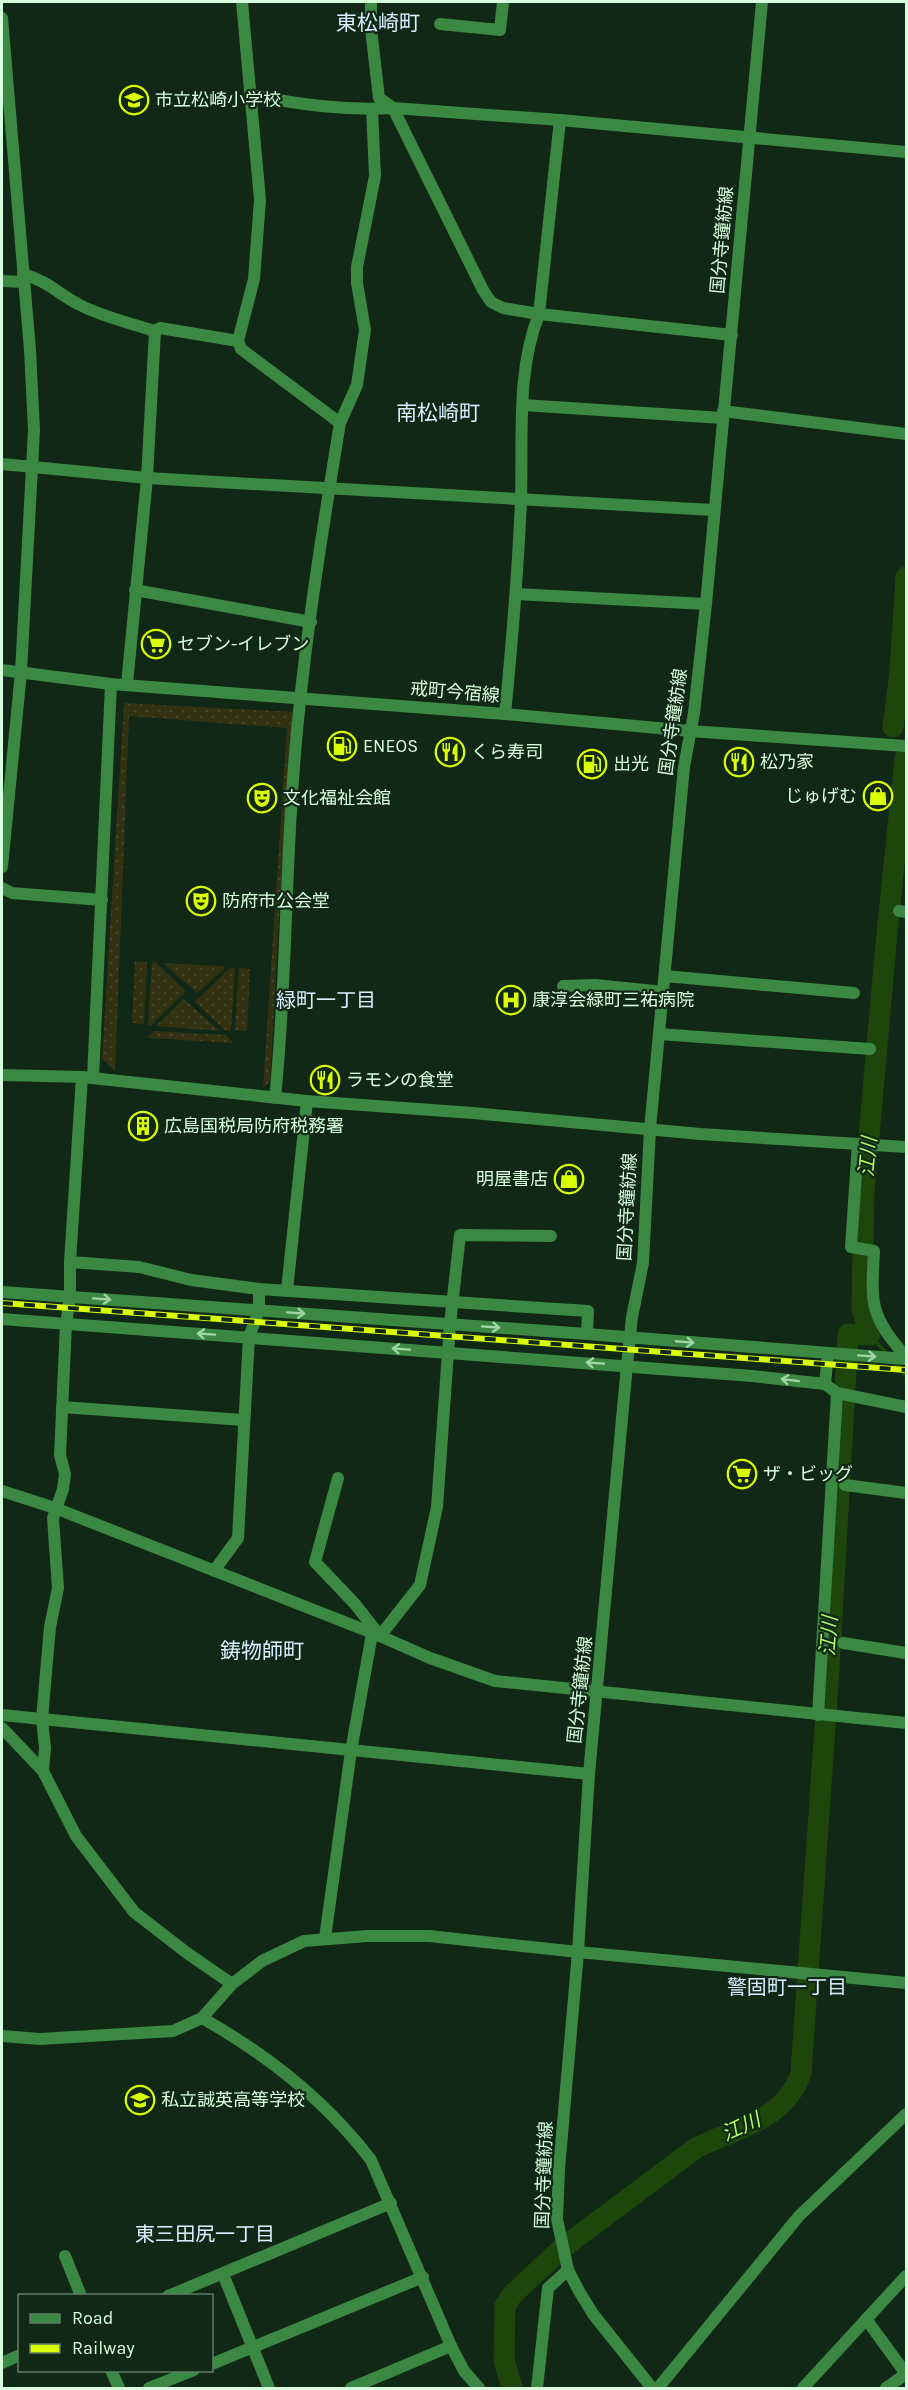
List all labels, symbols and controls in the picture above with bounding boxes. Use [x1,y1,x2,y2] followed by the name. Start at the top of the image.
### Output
[336,11,420,35] district label: 東松崎町
[118,84,150,116] school or university icon: 市立松崎小学校
[155,89,281,111] place label: 市立松崎小学校
[706,185,738,295] street label: 国分寺鐘紡線
[396,401,480,425] district label: 南松崎町
[140,628,172,660] supermarket icon: セブン-イレブン
[177,633,309,655] place label: セブン-イレブン
[655,667,691,777] street label: 国分寺鐘紡線
[409,677,501,707] street label: 戒町今宿線
[326,730,358,762] fuel station icon: ENEOS
[363,735,418,757] place label: ENEOS
[434,736,466,768] restaurant icon: くら寿司
[471,741,543,763] place label: くら寿司
[723,746,755,778] restaurant icon: 松乃家
[576,748,608,780] fuel station icon: 出光
[760,751,814,773] place label: 松乃家
[613,753,649,775] place label: 出光
[862,780,894,812] shop icon: じゅげむ
[246,782,278,814] theatre icon: 文化福祉会館
[785,785,857,807] place label: じゅげむ
[283,787,391,809] place label: 文化福祉会館
[185,885,217,917] theatre icon: 防府市公会堂
[222,890,330,912] place label: 防府市公会堂
[495,984,527,1016] hospital icon: 康淳会緑町三祐病院
[276,989,376,1012] district label: 緑町一丁目
[532,989,694,1011] place label: 康淳会緑町三祐病院
[309,1064,341,1096] restaurant icon: ラモンの食堂
[346,1069,454,1091] place label: ラモンの食堂
[127,1110,159,1142] building icon: 広島国税局防府税務署
[164,1115,344,1137] place label: 広島国税局防府税務署
[855,1134,881,1178] water label: 江川
[613,1152,641,1262] street label: 国分寺鐘紡線
[553,1163,585,1195] shop icon: 明屋書店
[476,1168,548,1190] place label: 明屋書店
[91,1294,111,1305] one-way arrow
[286,1308,306,1319] one-way arrow
[480,1321,500,1332] one-way arrow
[197,1328,217,1339] one-way arrow
[675,1337,695,1348] one-way arrow
[391,1343,411,1354] one-way arrow
[857,1351,876,1362] one-way arrow
[586,1357,606,1368] one-way arrow
[780,1374,800,1385] one-way arrow
[726,1458,758,1490] supermarket icon: ザ・ビッグ
[763,1463,853,1485] place label: ザ・ビッグ
[816,1613,842,1657] water label: 江川
[563,1635,597,1745] street label: 国分寺鐘紡線
[220,1639,304,1663] district label: 鋳物師町
[727,1976,847,1999] district label: 警固町一丁目
[124,2084,156,2116] school or university icon: 私立誠英高等学校
[161,2089,305,2111] place label: 私立誠英高等学校
[718,2107,766,2146] water label: 江川
[531,2121,557,2229] street label: 国分寺鐘紡線
[135,2223,275,2246] district label: 東三田尻一丁目
[18,2294,213,2372] legend
[72,2307,113,2329] text: Road
[72,2337,135,2359] text: Railway

